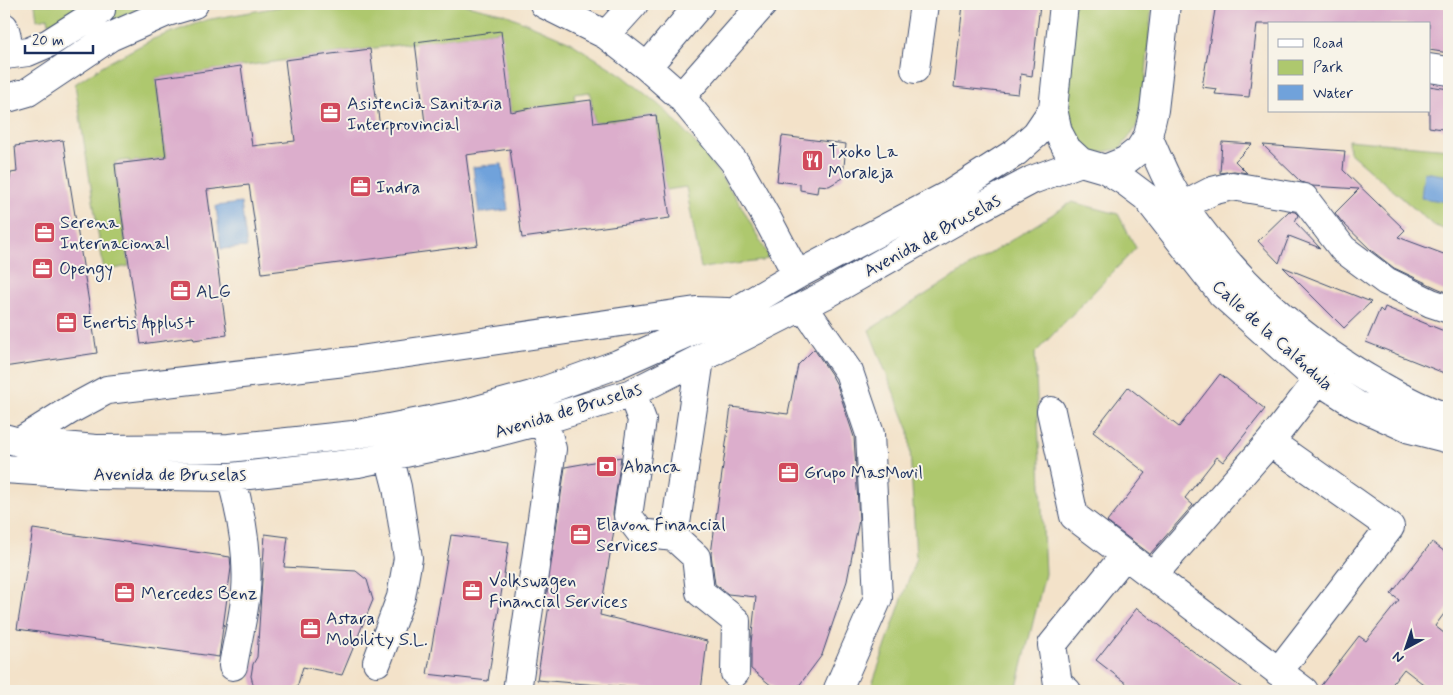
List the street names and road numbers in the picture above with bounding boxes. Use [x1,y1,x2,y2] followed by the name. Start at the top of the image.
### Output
[860,188,1005,283] street label: Avenida de Bruselas
[1207,275,1338,397] street label: Calle de la Caléndula
[492,377,645,445] street label: Avenida de Bruselas
[94,463,246,487] street label: Avenida de Bruselas

